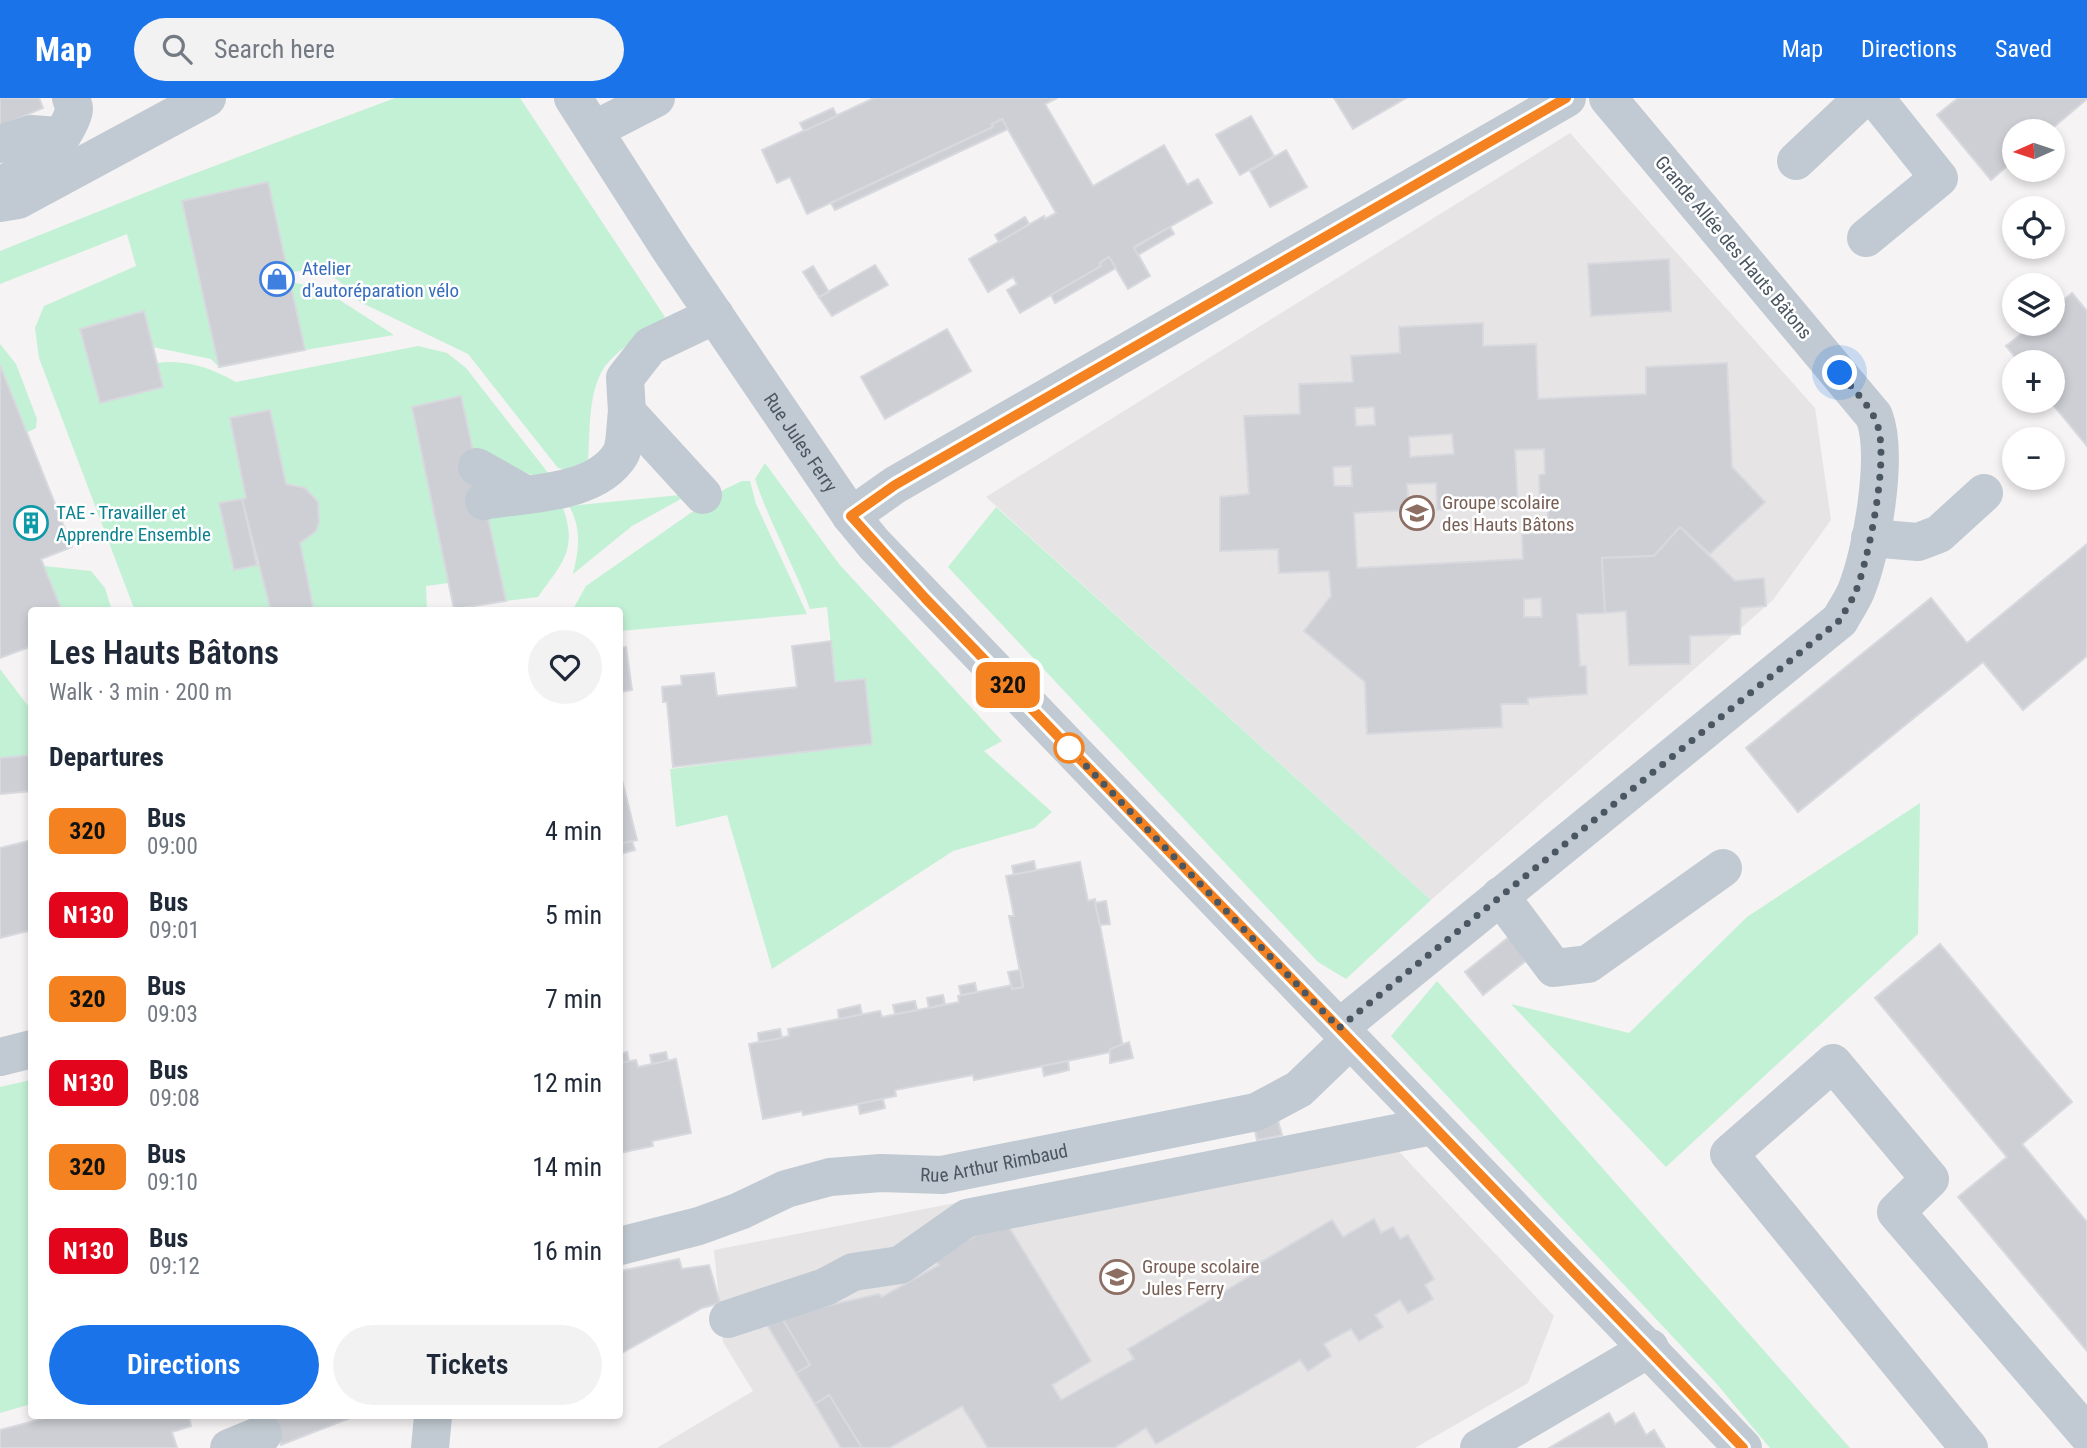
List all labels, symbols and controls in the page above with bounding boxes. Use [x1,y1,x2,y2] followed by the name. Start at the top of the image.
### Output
[134,18,624,81] search box
[35,30,92,69] text: Map
[158,30,196,68] icon: search
[214,34,335,64] text: Search here
[1782,35,1823,63] text: Map
[1861,35,1957,63] text: Directions
[1995,35,2052,63] text: Saved
[2002,119,2065,182] north arrow
[2002,119,2065,490] map controls
[1650,151,1817,344] street label: Grande Allée des Hauts Bâtons
[2002,196,2065,259] button: locate
[302,257,459,302] place label: Atelier d'autoréparation vélo
[258,260,296,298] shop icon: Atelier d'autoréparation vélo
[2002,273,2065,336] button: layers
[2002,350,2065,413] button: +
[1822,355,1857,390] your location
[759,389,842,497] street label: Rue Jules Ferry
[2002,427,2065,490] button: −
[1442,491,1574,536] place label: Groupe scolaire des Hauts Bâtons
[1398,494,1436,532] school or university icon: Groupe scolaire des Hauts Bâtons
[56,501,211,546] place label: TAE - Travailler et Apprendre Ensemble
[12,504,50,542] building icon: TAE - Travailler et Apprendre Ensemble
[528,630,602,704] button: heart
[49,633,279,672] text: Les Hauts Bâtons
[968,662,1048,708] line badge: 320
[990,671,1026,699] text: 320
[49,679,232,706] text: Walk · 3 min · 200 m
[1054,733,1084,763] unlabelled marker
[49,742,164,772] text: Departures
[147,803,186,833] text: Bus
[545,816,602,846] text: 4 min
[69,817,106,845] text: 320
[147,833,198,860] text: 09:00
[149,887,188,917] text: Bus
[545,900,602,930] text: 5 min
[63,901,114,929] text: N130
[149,917,200,944] text: 09:01
[147,971,186,1001] text: Bus
[545,984,602,1014] text: 7 min
[69,985,106,1013] text: 320
[147,1001,198,1028] text: 09:03
[149,1055,188,1085] text: Bus
[532,1068,602,1098] text: 12 min
[63,1069,114,1097] text: N130
[149,1085,200,1112] text: 09:08
[147,1139,186,1169] text: Bus
[920,1139,1070,1187] street label: Rue Arthur Rimbaud
[532,1152,602,1182] text: 14 min
[69,1153,106,1181] text: 320
[147,1169,198,1196] text: 09:10
[149,1223,188,1253] text: Bus
[532,1236,602,1266] text: 16 min
[63,1237,114,1265] text: N130
[149,1253,200,1280] text: 09:12
[1142,1255,1260,1300] place label: Groupe scolaire Jules Ferry
[1098,1258,1136,1296] school or university icon: Groupe scolaire Jules Ferry
[49,1325,319,1405] button: Directions
[333,1325,602,1405] button: Tickets

